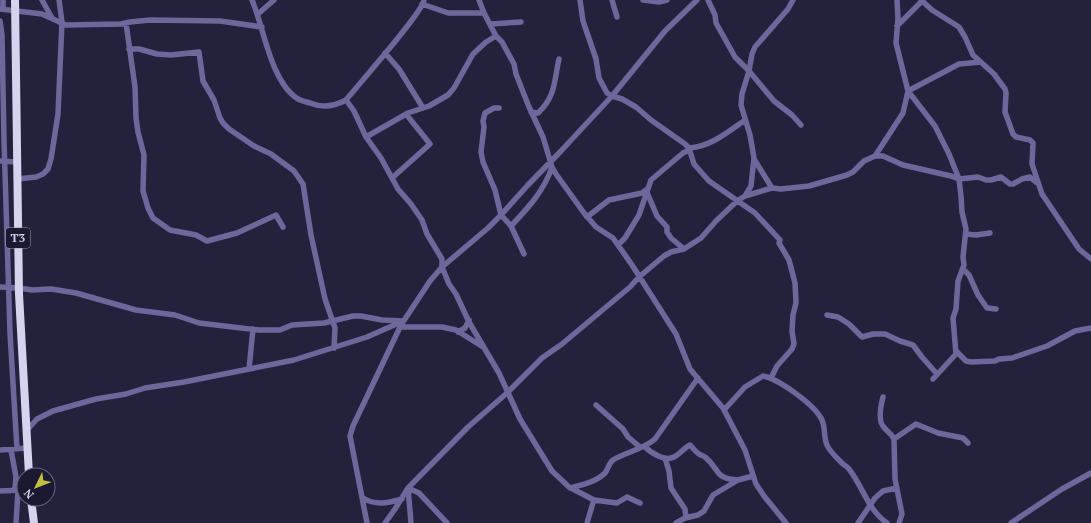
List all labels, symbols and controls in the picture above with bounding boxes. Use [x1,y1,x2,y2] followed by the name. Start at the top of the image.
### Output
[6,228,30,248] road number: T3
[16,467,56,507] north arrow
[20,486,37,502] text: N

